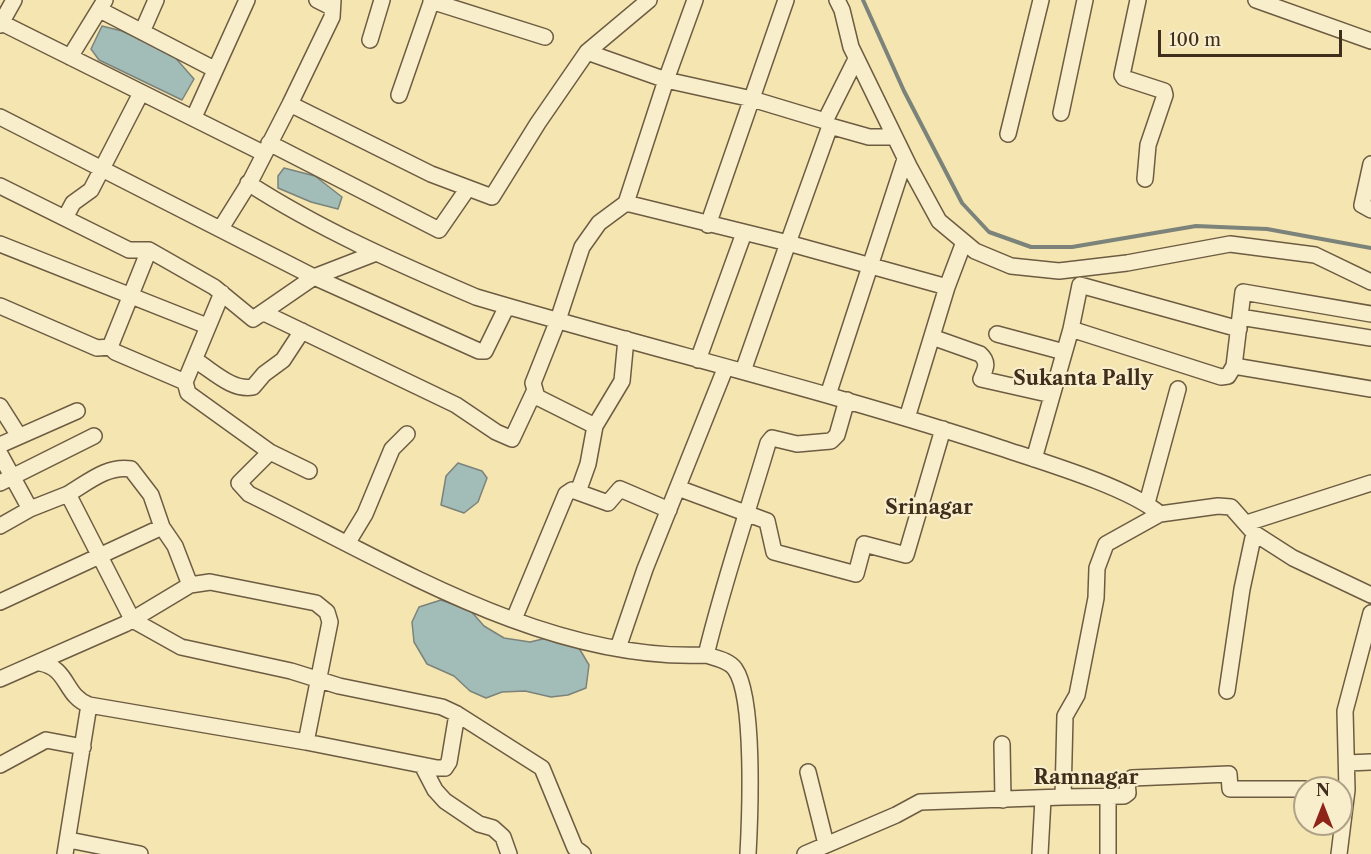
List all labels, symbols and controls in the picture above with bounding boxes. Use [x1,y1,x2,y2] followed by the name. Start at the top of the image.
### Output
[1161,18,1346,56] scale bar
[1169,29,1221,51] text: 100 m
[1013,367,1153,391] district label: Sukanta Pally
[885,496,973,520] district label: Srinagar
[1033,766,1139,790] district label: Ramnagar
[1293,776,1353,836] north arrow
[1316,780,1330,800] text: N

